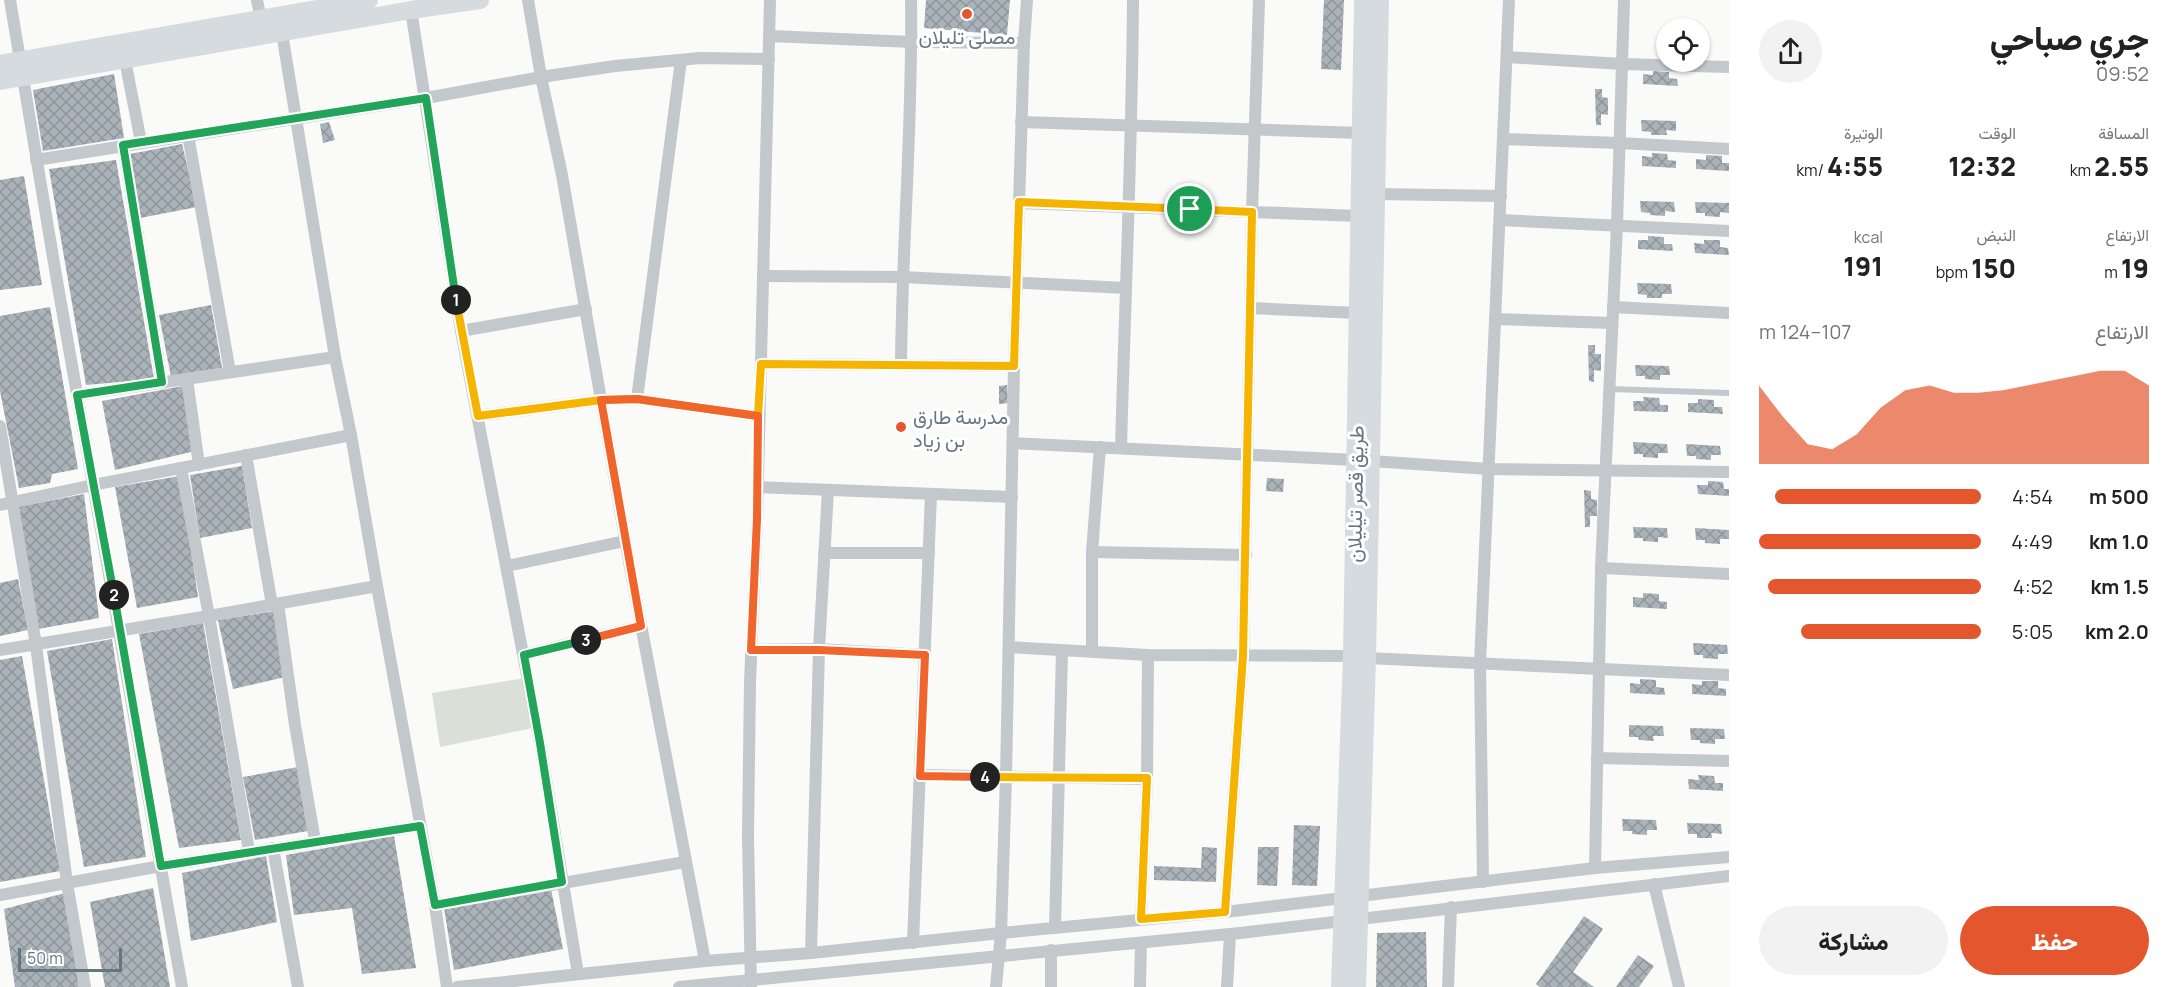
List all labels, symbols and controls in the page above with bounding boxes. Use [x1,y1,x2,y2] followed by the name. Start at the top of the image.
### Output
[960,7,974,21] marker: مصلى تليلان
[1990,15,2149,60] text: جري صباحي
[1656,18,1710,72] map controls
[1656,18,1710,72] button: locate
[1759,20,1822,83] button: share
[918,23,1016,50] place label: مصلى تليلان
[2096,60,2149,87] text: 09:52
[1844,122,1883,144] text: الوتيرة
[1978,122,2016,144] text: الوقت
[2098,122,2149,144] text: المسافة
[1827,148,1883,184] text: 4:55
[1948,148,2016,184] text: 12:32
[2094,148,2149,184] text: 2.55
[1796,159,1827,181] text: /km
[2070,159,2094,181] text: km
[1164,183,1215,234] pin
[1173,192,1206,225] icon: arrive
[1976,224,2016,246] text: النبض
[2106,224,2149,246] text: الارتفاع
[1854,226,1883,248] text: kcal
[1843,248,1883,284] text: 191
[1971,250,2016,286] text: 150
[2121,250,2149,286] text: 19
[1936,261,1971,283] text: bpm
[2104,261,2121,283] text: m
[441,285,471,315] pin: 1
[452,289,460,311] text: 1
[1759,318,1851,345] text: 107–124 m
[2095,318,2149,345] text: الارتفاع
[913,403,1008,453] place label: مدرسة طارق بن زياد
[894,420,908,434] marker: مدرسة طارق بن زياد
[1340,425,1370,563] street label: طريق قصر تيليلان
[2012,483,2053,510] text: 4:54
[2089,483,2149,510] text: 500 m
[2011,528,2053,555] text: 4:49
[2089,528,2149,555] text: 1.0 km
[2013,573,2053,600] text: 4:52
[2091,573,2149,600] text: 1.5 km
[99,580,129,610] pin: 2
[109,584,119,606] text: 2
[2012,618,2053,645] text: 5:05
[2085,618,2149,645] text: 2.0 km
[571,625,601,655] pin: 3
[581,629,591,651] text: 3
[970,762,1000,792] pin: 4
[980,766,990,788] text: 4
[1759,906,1948,975] button: مشاركة
[1960,906,2149,975] button: حفظ
[18,945,122,972] scale bar
[27,947,63,969] text: 50 m

